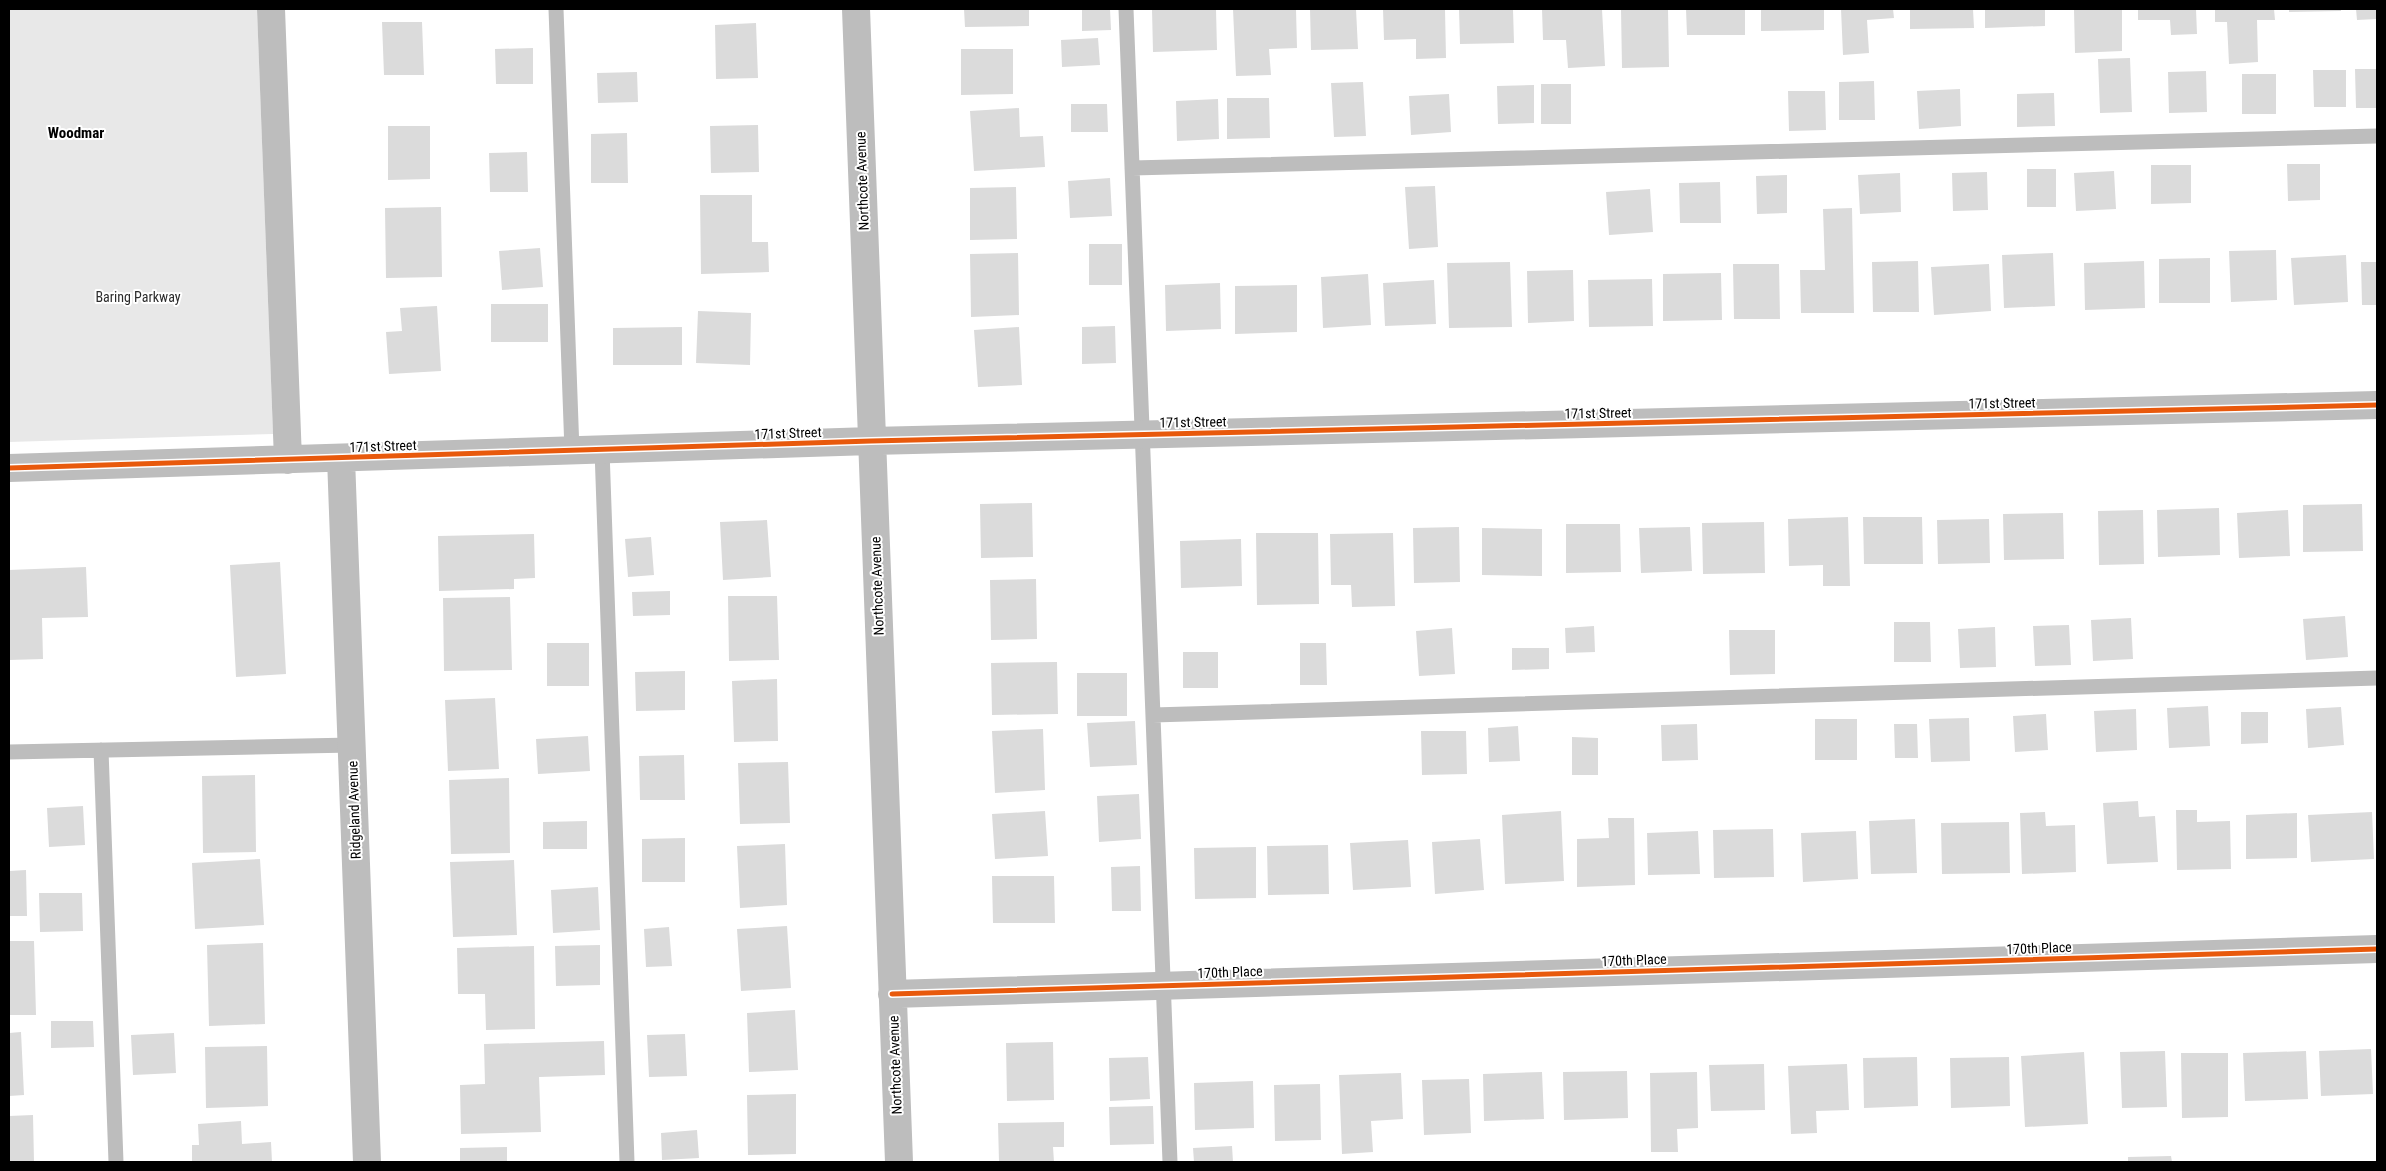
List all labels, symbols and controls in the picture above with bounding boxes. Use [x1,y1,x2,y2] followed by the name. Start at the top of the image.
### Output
[48,124,104,142] district label: Woodmar
[852,131,872,231] street label: Northcote Avenue
[95,289,181,305] park label: Baring Parkway
[1968,394,2036,412] street label: 171st Street
[1564,404,1632,422] street label: 171st Street
[1159,413,1227,431] street label: 171st Street
[754,424,822,442] street label: 171st Street
[349,437,417,455] street label: 171st Street
[867,536,887,636] street label: Northcote Avenue
[344,760,364,859] street label: Ridgeland Avenue
[2006,939,2072,957] street label: 170th Place
[1601,951,1667,969] street label: 170th Place
[1197,963,1263,981] street label: 170th Place
[885,1015,905,1115] street label: Northcote Avenue

